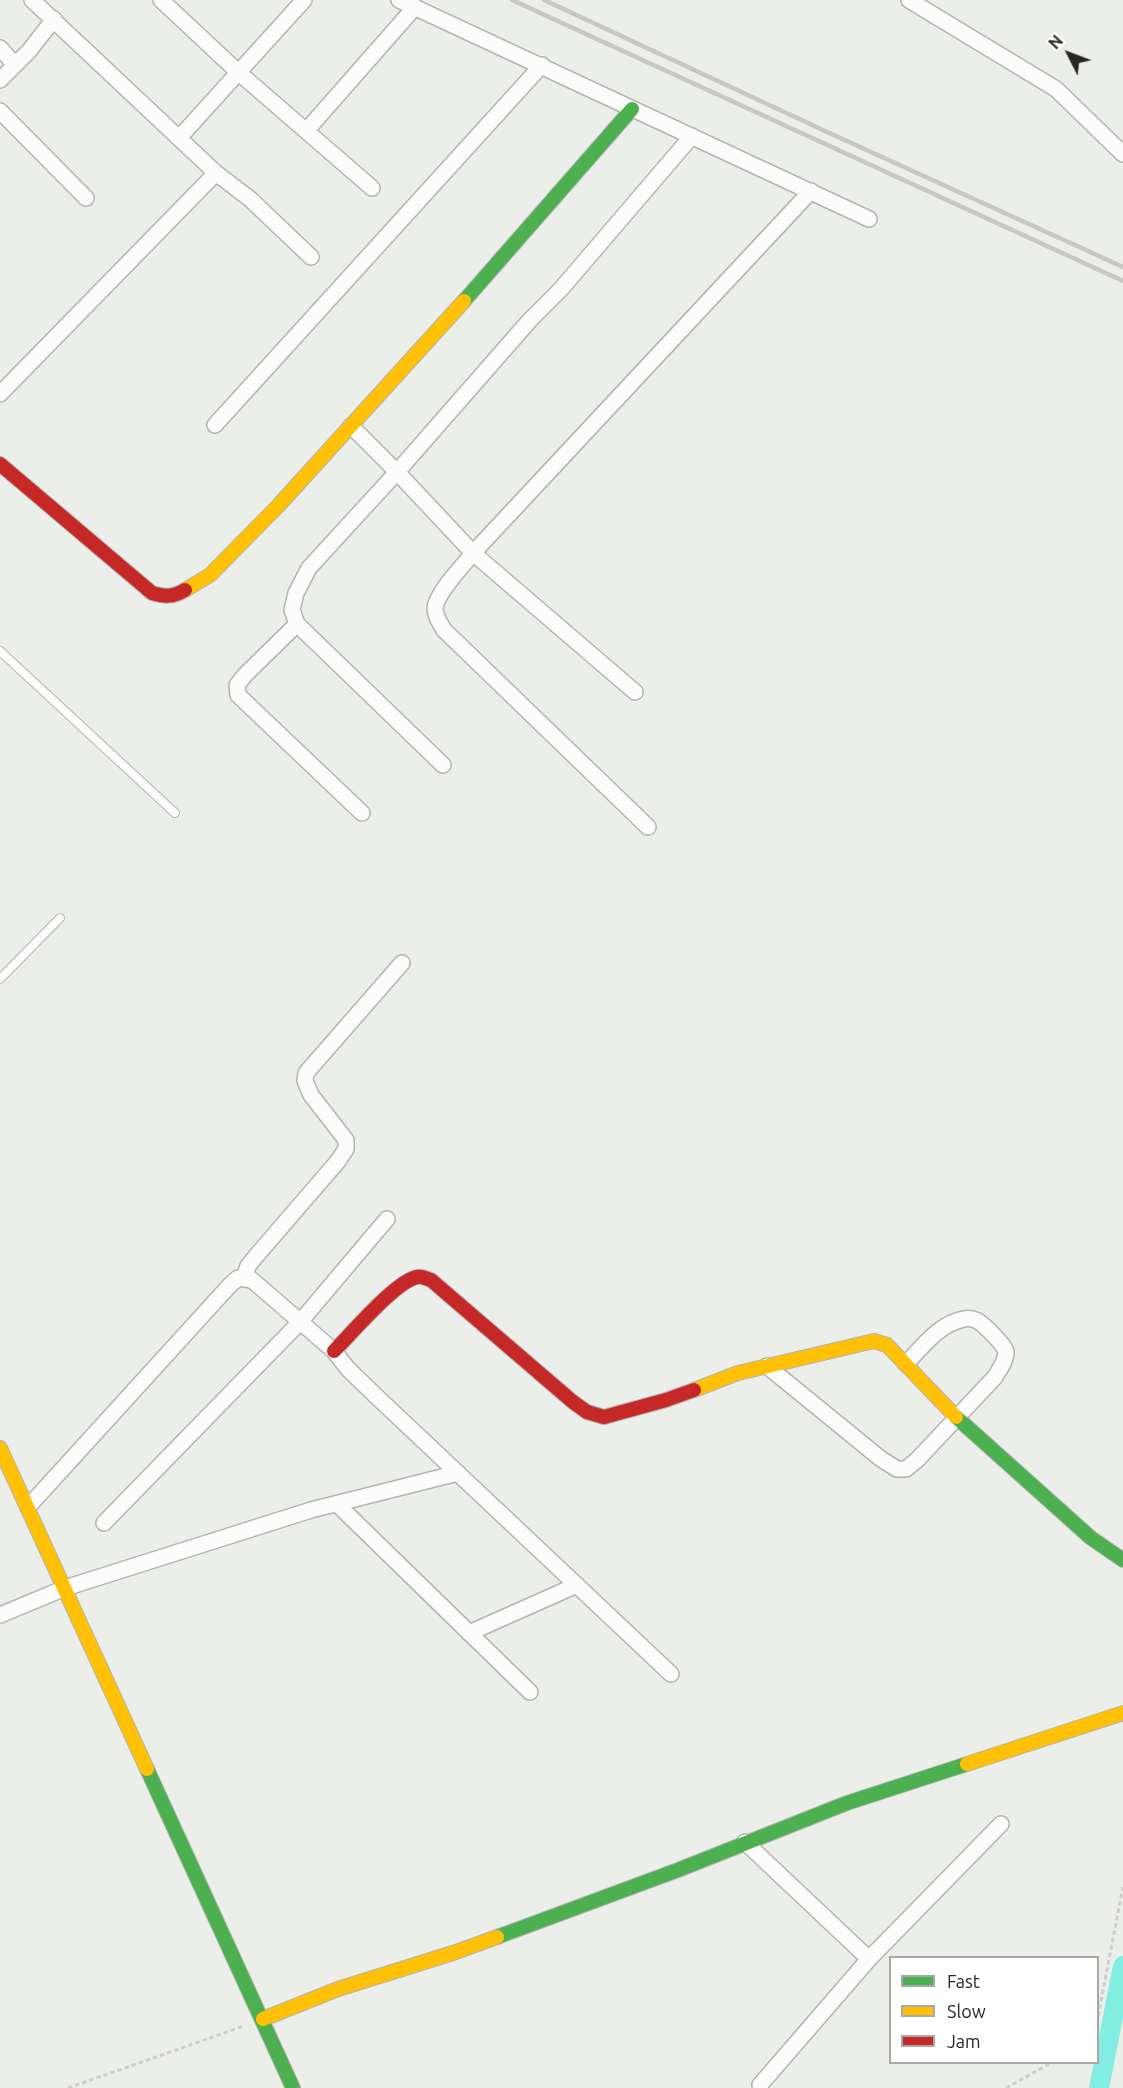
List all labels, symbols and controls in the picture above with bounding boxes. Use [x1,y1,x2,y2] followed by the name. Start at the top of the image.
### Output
[1039,24,1099,84] north arrow
[1045,31,1066,52] text: N
[889,1956,1099,2064] legend
[947,1971,980,1991] text: Fast
[947,2001,986,2021] text: Slow
[947,2031,981,2051] text: Jam

